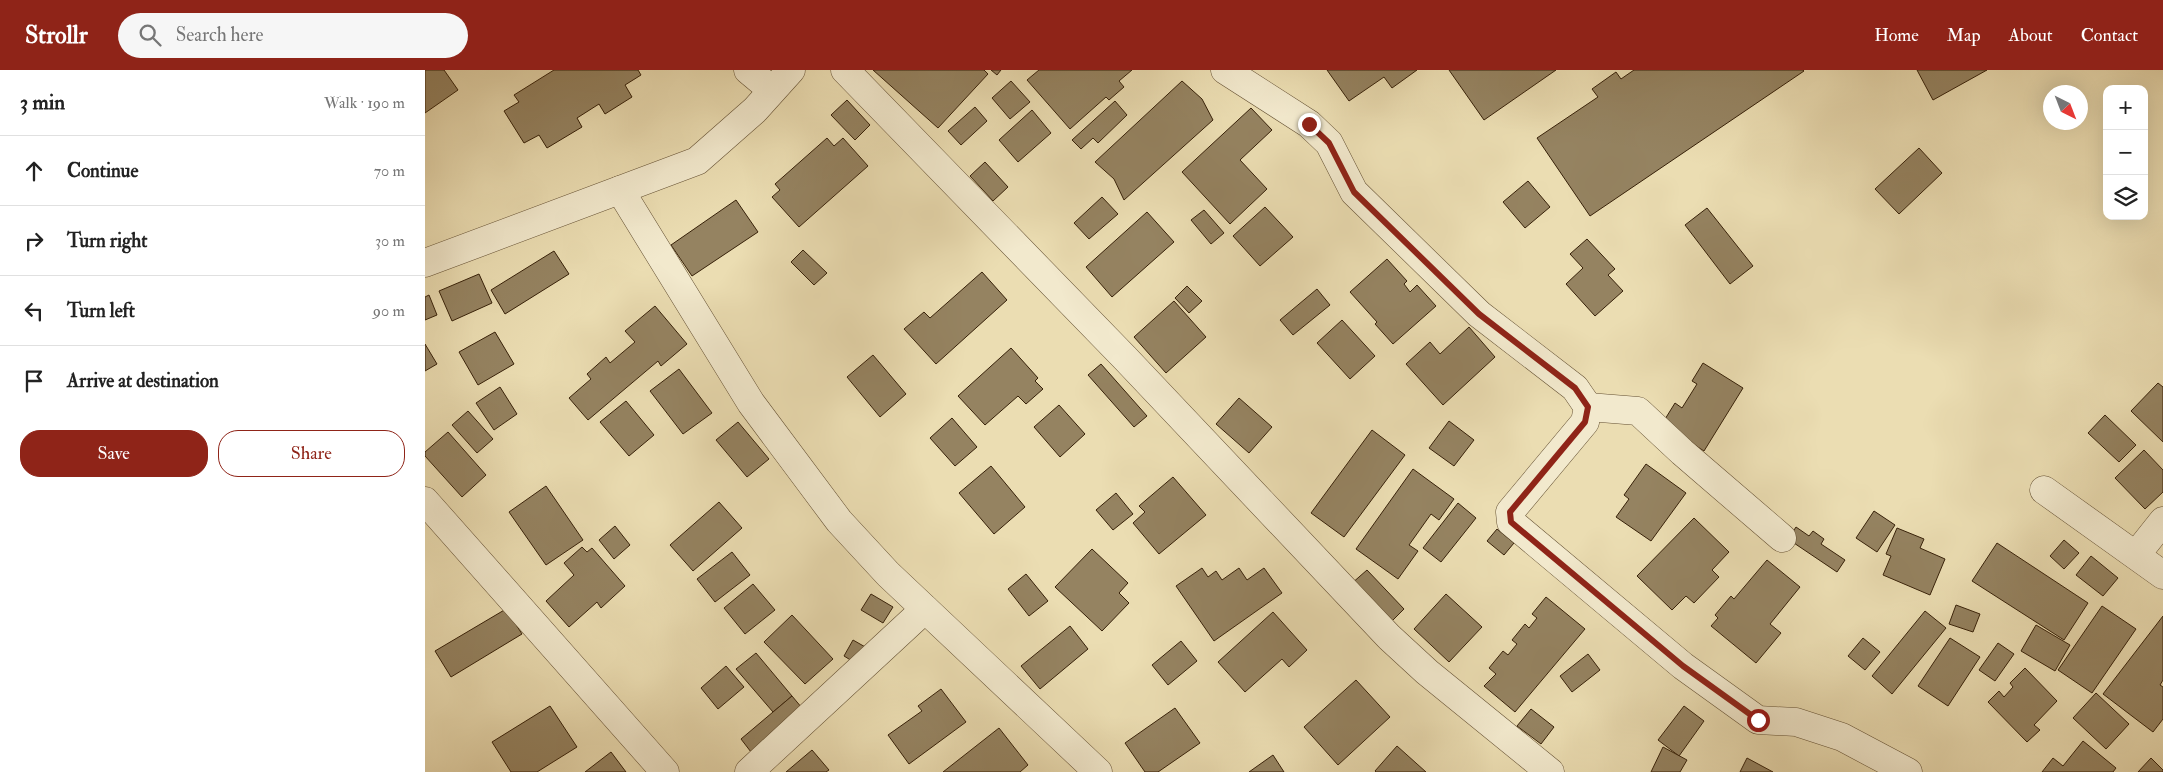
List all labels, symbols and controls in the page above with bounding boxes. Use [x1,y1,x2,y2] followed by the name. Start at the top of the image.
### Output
[118,13,468,58] search box
[25,20,88,51] text: Strollr
[136,21,164,49] icon: search
[176,23,264,47] text: Search here
[1874,24,1919,47] text: Home
[1947,24,1981,47] text: Map
[2009,24,2053,47] text: About
[2081,24,2138,47] text: Contact
[2043,85,2088,130] north arrow
[2103,85,2148,220] map controls
[2103,85,2148,130] button: +
[20,89,65,116] text: 3 min
[324,93,405,113] text: Walk · 190 m
[1298,113,1321,136] route end
[2103,130,2148,175] button: −
[20,157,48,185] icon: ahead
[67,159,138,183] text: Continue
[374,161,405,181] text: 70 m
[2103,175,2148,220] button: layers
[20,227,48,255] icon: right
[67,229,147,253] text: Turn right
[375,231,405,251] text: 30 m
[20,297,48,325] icon: left
[67,299,135,323] text: Turn left
[373,301,405,321] text: 90 m
[20,367,48,395] icon: arrive
[67,369,219,393] text: Arrive at destination
[20,430,208,477] button: Save
[218,430,405,477] button: Share
[1747,709,1770,732] route start

